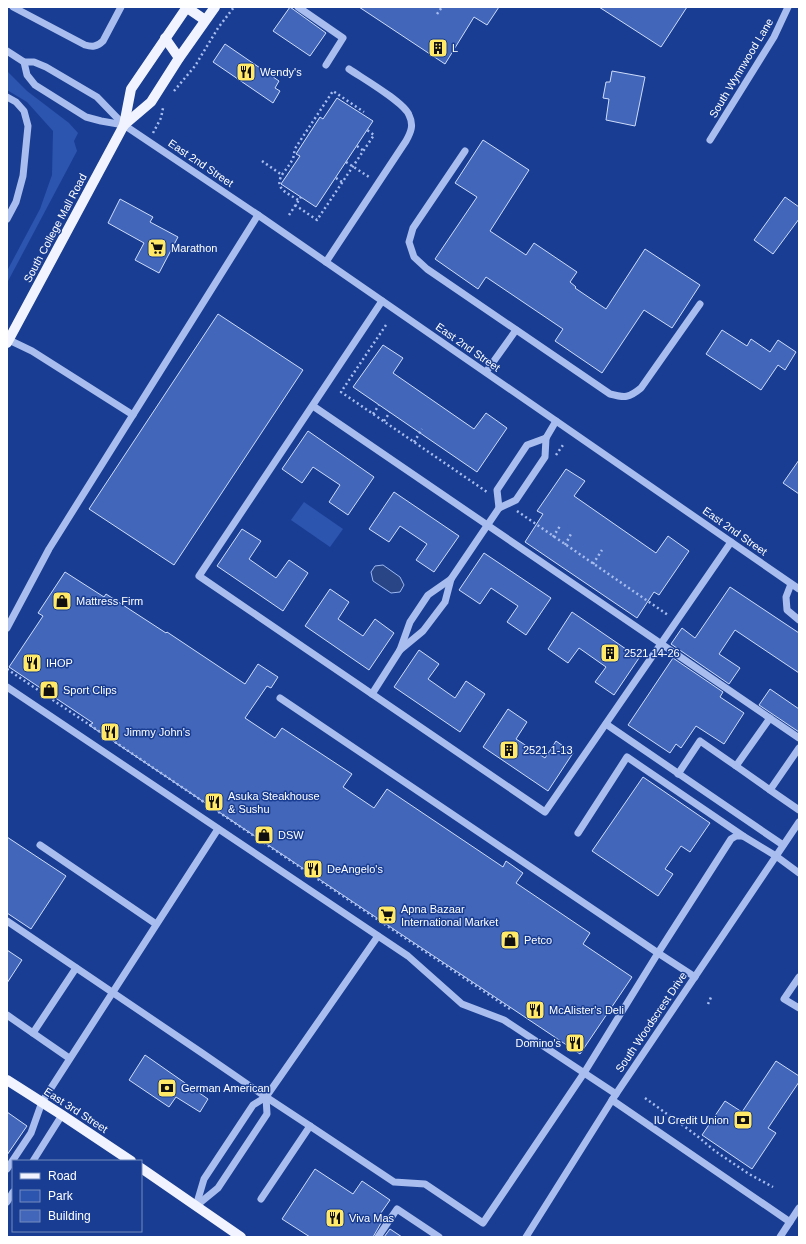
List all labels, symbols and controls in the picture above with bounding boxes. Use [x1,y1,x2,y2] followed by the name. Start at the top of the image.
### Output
[707,16,775,120] street label: South Wynnwood Lane
[427,37,449,59] building icon: L
[452,42,458,54] place label: L
[235,61,257,83] restaurant icon: Wendy's
[260,66,302,78] place label: Wendy's
[166,137,236,189] street label: East 2nd Street
[21,171,89,285] street label: South College Mall Road
[146,237,168,259] supermarket icon: Marathon
[171,242,217,254] place label: Marathon
[434,320,502,374] street label: East 2nd Street
[701,504,769,558] street label: East 2nd Street
[51,590,73,612] shop icon: Mattress Firm
[76,595,143,607] place label: Mattress Firm
[599,642,621,664] building icon: 2521 14-26
[624,647,680,659] place label: 2521 14-26
[21,652,43,674] restaurant icon: IHOP
[46,657,73,669] place label: IHOP
[38,679,60,701] shop icon: Sport Clips
[63,684,117,696] place label: Sport Clips
[99,721,121,743] restaurant icon: Jimmy John's
[124,726,191,738] place label: Jimmy John's
[498,739,520,761] building icon: 2521 1-13
[523,744,573,756] place label: 2521 1-13
[228,790,320,815] place label: Asuka Steakhouse & Sushu
[203,791,225,813] restaurant icon: Asuka Steakhouse & Sushu
[253,824,275,846] shop icon: DSW
[278,829,304,841] place label: DSW
[302,858,324,880] restaurant icon: DeAngelo's
[327,863,383,875] place label: DeAngelo's
[401,903,498,928] place label: Apna Bazaar International Market
[376,904,398,926] supermarket icon: Apna Bazaar International Market
[499,929,521,951] shop icon: Petco
[524,934,552,946] place label: Petco
[613,970,689,1074] street label: South Woodscrest Drive
[524,999,546,1021] restaurant icon: McAlister's Deli
[549,1004,624,1016] place label: McAlister's Deli
[564,1032,586,1054] restaurant icon: Domino's
[515,1037,561,1049] place label: Domino's
[156,1077,178,1099] bank icon: German American
[181,1082,270,1094] place label: German American
[42,1085,110,1135] street label: East 3rd Street
[732,1109,754,1131] bank icon: IU Credit Union
[654,1114,729,1126] place label: IU Credit Union
[12,1160,142,1232] legend
[48,1169,77,1183] text: Road
[48,1189,74,1203] text: Park
[324,1207,346,1229] restaurant icon: Viva Mas
[48,1209,91,1223] text: Building
[349,1212,395,1224] place label: Viva Mas

